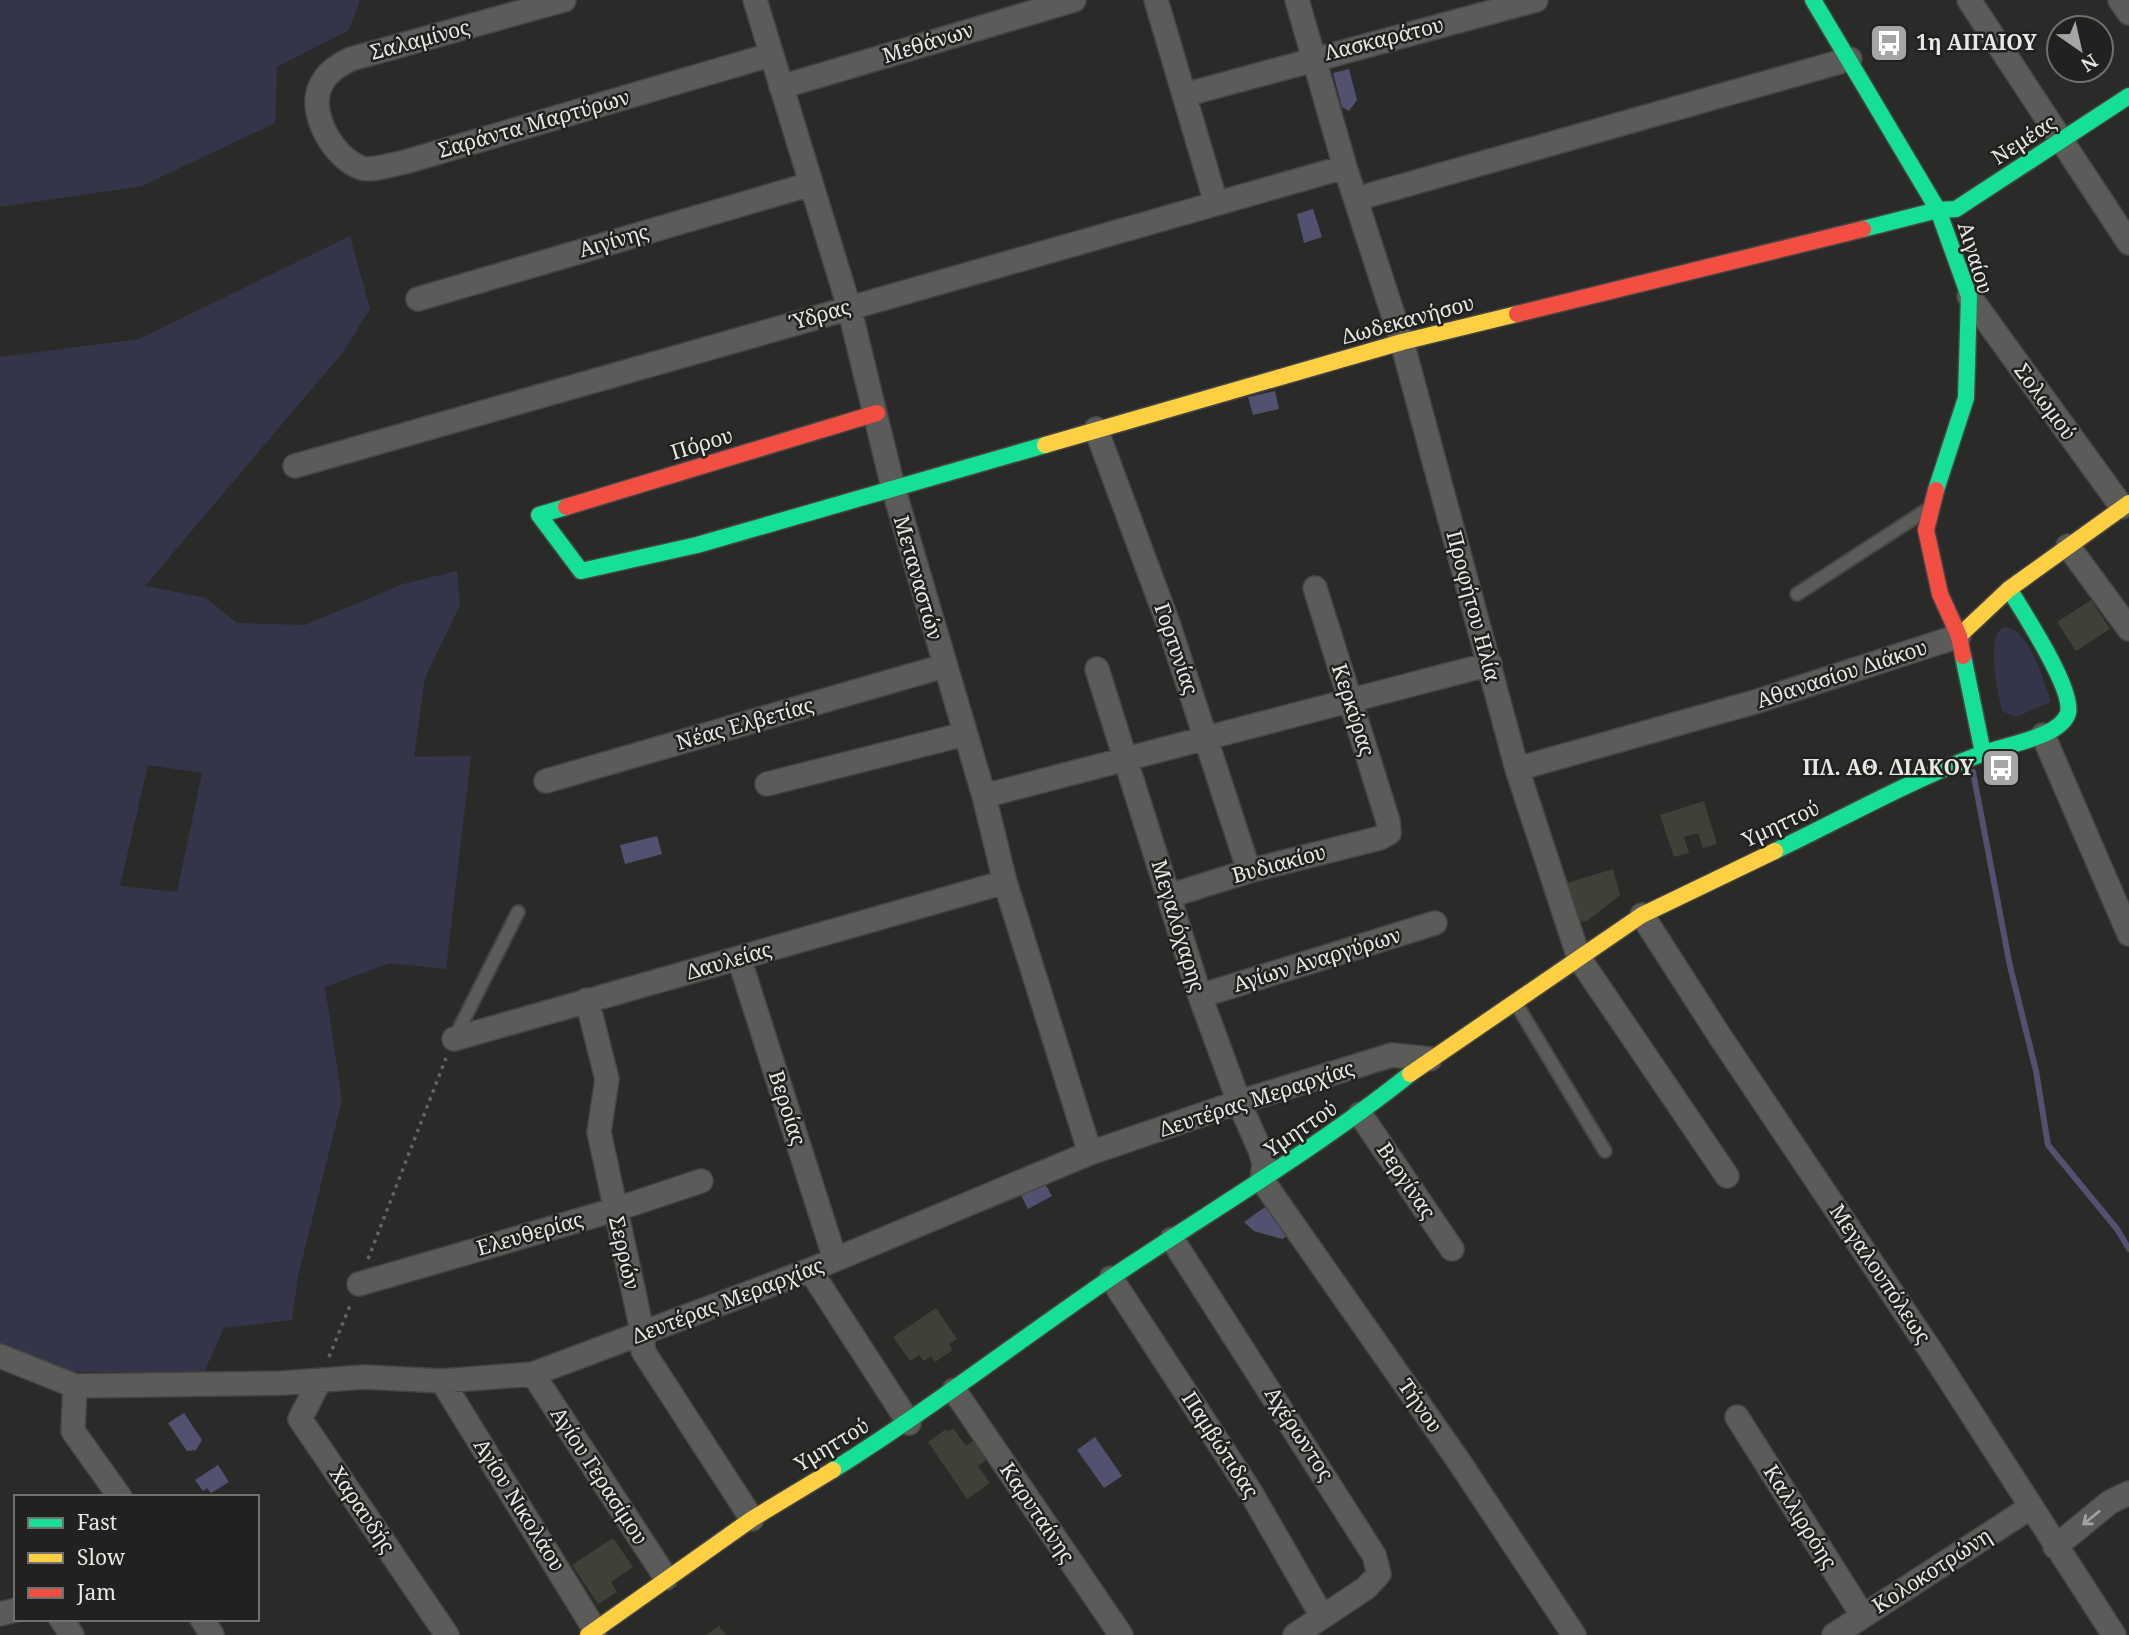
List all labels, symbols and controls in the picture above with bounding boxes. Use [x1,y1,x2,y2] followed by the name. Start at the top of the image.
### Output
[1321,10,1446,66] street label: Λασκαράτου
[367,12,473,66] street label: Σαλαμίνος
[2045,14,2115,84] north arrow
[879,15,977,69] street label: Μεθάνων
[1868,22,1910,64] bus stop icon: 1η ΑΙΓΑΙΟΥ
[1916,28,2037,56] place label: 1η ΑΙΓΑΙΟΥ
[2076,48,2103,78] text: N
[435,82,633,164] street label: Σαράντα Μαρτύρων
[1986,108,2061,170] street label: Νεμέας
[575,217,652,263] street label: Αιγίνης
[1952,218,2000,297] street label: Αιγαίου
[1338,288,1477,350] street label: Δωδεκανήσου
[785,292,854,336] street label: Ύδρας
[2009,357,2083,445] street label: Σολωμού
[667,420,736,466] street label: Πόρου
[888,512,950,643] street label: Μεταναστών
[1440,527,1508,685] street label: Προφήτου Ηλία
[1148,599,1206,698] street label: Γορτυνίας
[1753,632,1931,714] street label: Αθανασίου Διάκου
[1326,660,1382,759] street label: Κερκύρας
[673,690,817,756] street label: Νέας Ελβετίας
[1980,747,2022,789] bus stop icon: ΠΛ. ΑΘ. ΔΙΑΚΟΥ
[1802,753,1974,781] place label: ΠΛ. ΑΘ. ΔΙΑΚΟΥ
[1736,793,1824,854] street label: Υμηττού
[1229,837,1329,889] street label: Βυδιακίου
[1146,856,1212,995] street label: Μεγαλόχαρης
[1229,920,1404,998] street label: Αγίων Αναργύρων
[683,934,775,986] street label: Δαυλείας
[1156,1053,1358,1143] street label: Δευτέρας Μεραρχίας
[763,1067,813,1149] street label: Βεροίας
[1258,1094,1342,1163] street label: Υμηττού
[1371,1137,1443,1224] street label: Βεργίνας
[1824,1198,1938,1349] street label: Μεγαλουπόλεως
[473,1204,586,1262] street label: Ελευθερίας
[603,1213,647,1292] street label: Σερρών
[628,1251,828,1350] street label: Δευτέρας Μεραρχίας
[1392,1373,1449,1438] street label: Τήνου
[1259,1381,1341,1486] street label: Αχέρωντος
[1176,1386,1266,1503] street label: Παμβώτιδας
[545,1401,655,1550] street label: Αγίου Γερασίμου
[788,1411,874,1478] street label: Υμηττού
[468,1433,572,1576] street label: Αγίου Νικολάου
[994,1457,1082,1568] street label: Καρυταίνης
[1758,1459,1844,1574] street label: Καλλιρρόης
[324,1461,402,1558] street label: Χαραυδής
[14,1495,259,1621] legend
[77,1508,117,1536] text: Fast
[2082,1510,2100,1526] one-way arrow
[1867,1521,1996,1619] street label: Κολοκοτρώνη
[77,1543,126,1571] text: Slow
[76,1578,116,1606] text: Jam

